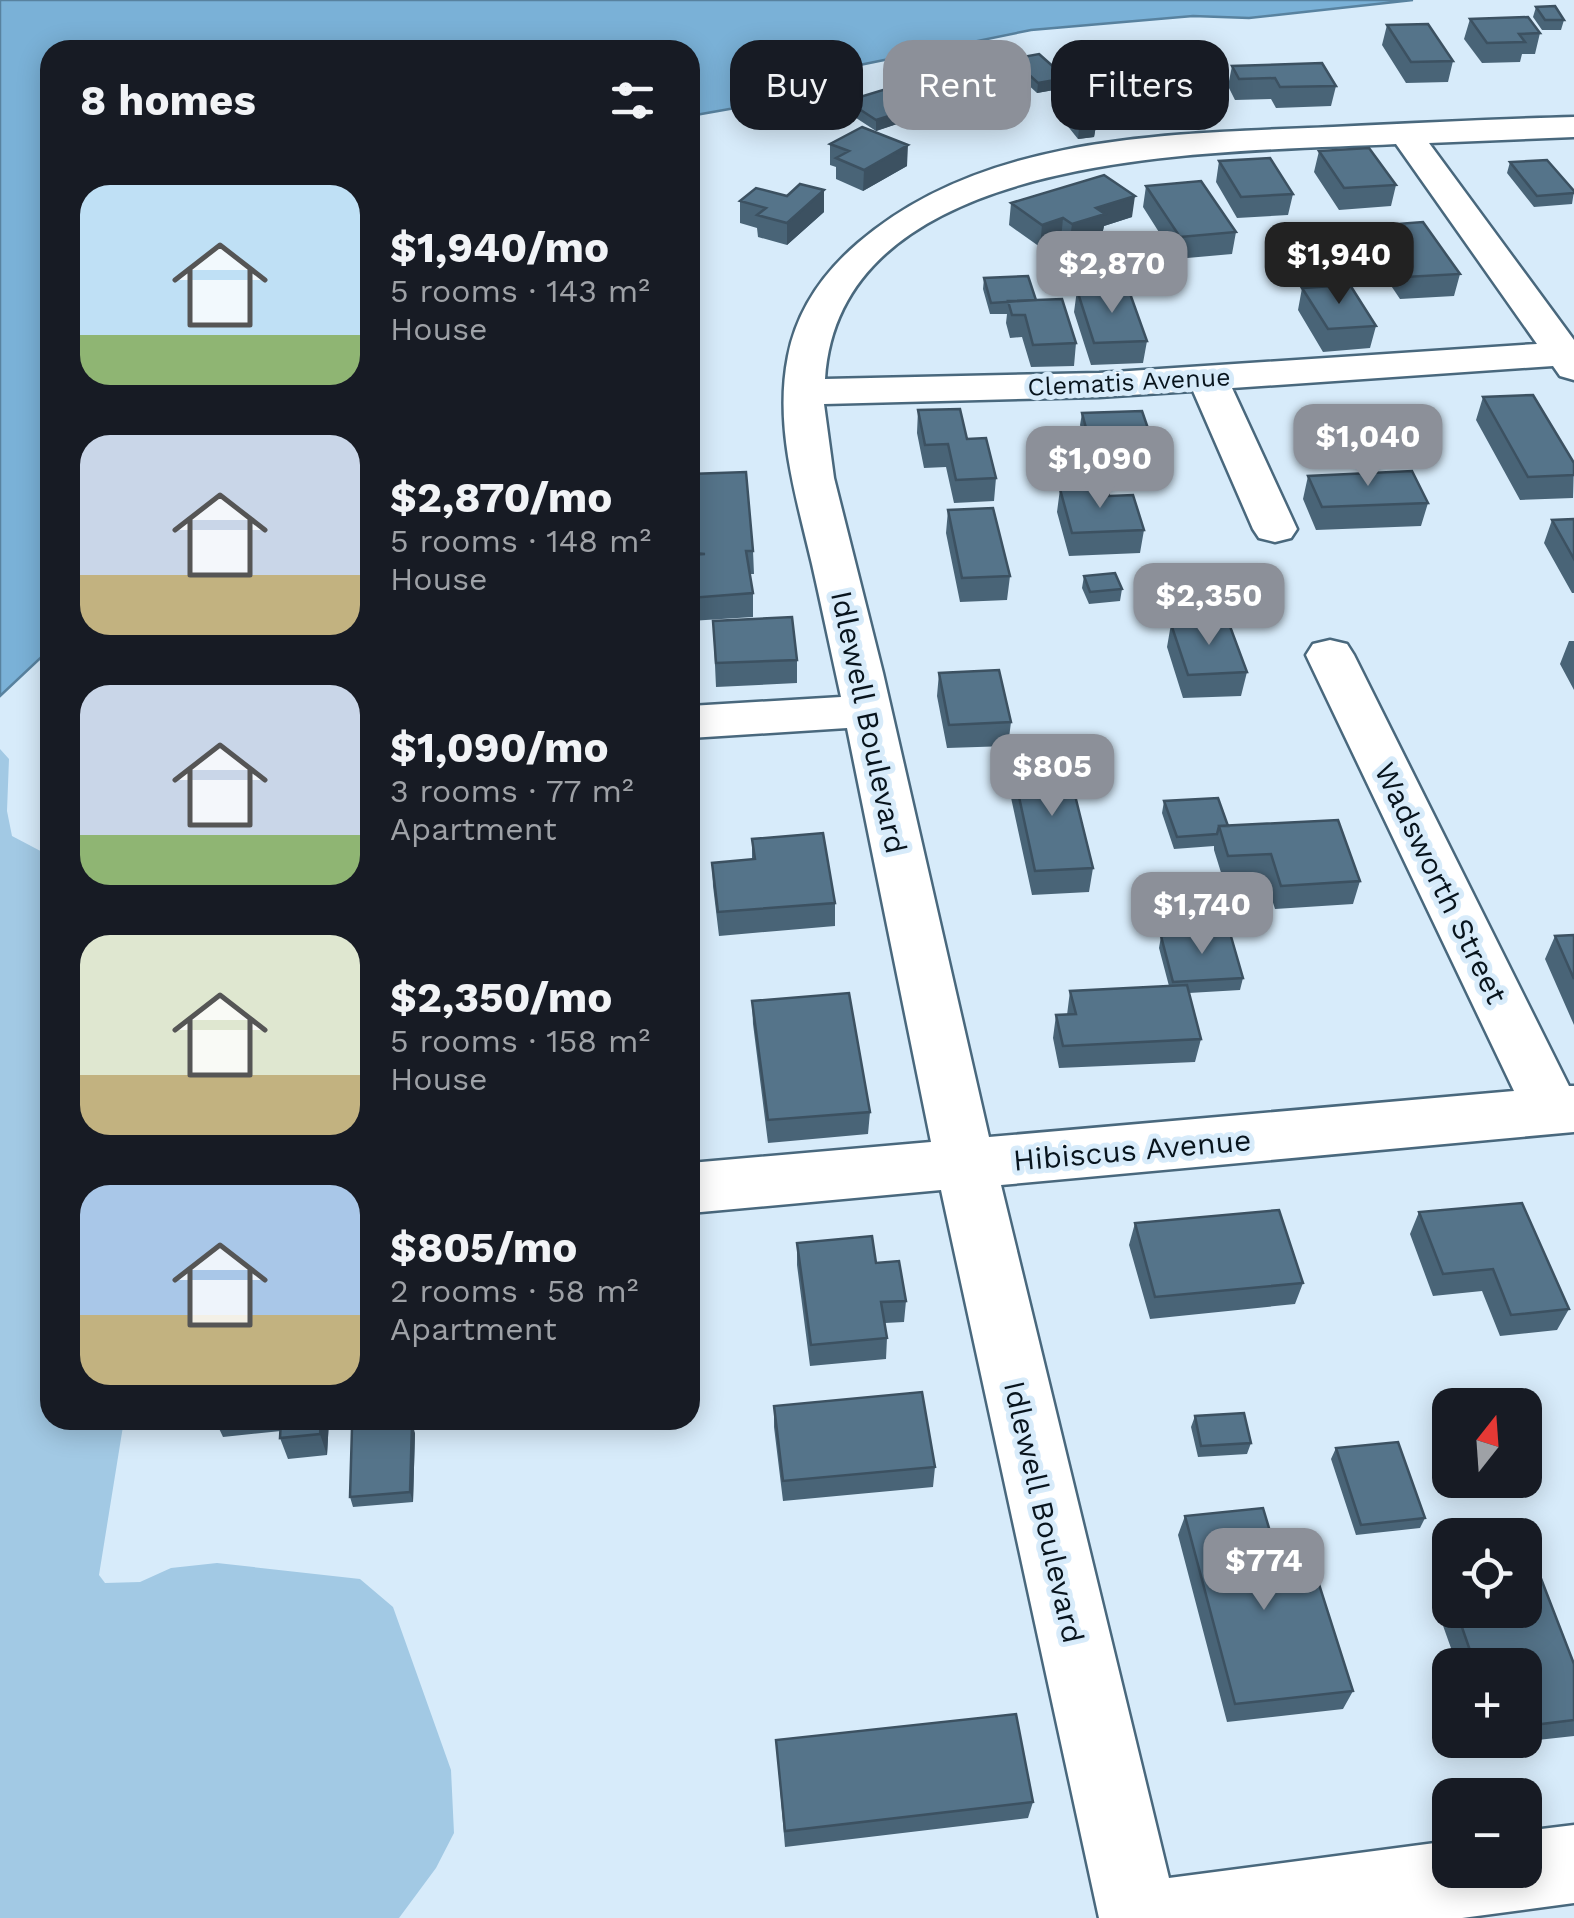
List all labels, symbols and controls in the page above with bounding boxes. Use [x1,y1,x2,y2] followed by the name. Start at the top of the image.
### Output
[730,40,863,130] chip: Buy
[883,40,1031,130] chip: Rent
[1051,40,1229,130] chip: Filters
[605,73,660,128] icon: filters
[80,76,256,125] text: 8 homes
[1258,222,1420,307] pin: $1,940
[390,223,609,272] text: $1,940/mo
[160,225,280,345] icon: home
[1031,231,1193,316] pin: $2,870
[1287,235,1391,273] text: $1,940
[1058,244,1166,282] text: $2,870
[390,272,650,310] text: 5 rooms · 143 m²
[390,310,488,348] text: House
[1027,362,1231,402] street label: Clematis Avenue
[1287,404,1449,489] pin: $1,040
[1315,417,1421,455] text: $1,040
[1019,426,1181,511] pin: $1,090
[1048,439,1152,477] text: $1,090
[390,473,612,522] text: $2,870/mo
[160,475,280,595] icon: home
[390,522,651,560] text: 5 rooms · 148 m²
[390,560,488,598] text: House
[1128,563,1290,648] pin: $2,350
[1155,576,1263,614] text: $2,350
[824,587,914,857] street label: Idlewell Boulevard
[390,723,609,772] text: $1,090/mo
[160,725,280,845] icon: home
[993,734,1111,819] pin: $805
[1012,747,1092,785] text: $805
[1367,757,1515,1010] street label: Wadsworth Street
[390,772,634,810] text: 3 rooms · 77 m²
[390,810,557,848] text: Apartment
[1121,872,1283,957] pin: $1,740
[1153,885,1251,923] text: $1,740
[390,973,613,1022] text: $2,350/mo
[160,975,280,1095] icon: home
[390,1022,650,1060] text: 5 rooms · 158 m²
[390,1060,488,1098] text: House
[1011,1122,1253,1178] street label: Hibiscus Avenue
[390,1223,577,1272] text: $805/mo
[160,1225,280,1345] icon: home
[390,1272,638,1310] text: 2 rooms · 58 m²
[390,1310,557,1348] text: Apartment
[997,1378,1091,1646] street label: Idlewell Boulevard
[1432,1388,1542,1498] north arrow
[1432,1388,1542,1888] map controls
[1432,1518,1542,1628] button: locate
[1205,1528,1323,1613] pin: $774
[1225,1541,1303,1579] text: $774
[1432,1648,1542,1758] button: +
[1432,1778,1542,1888] button: −

